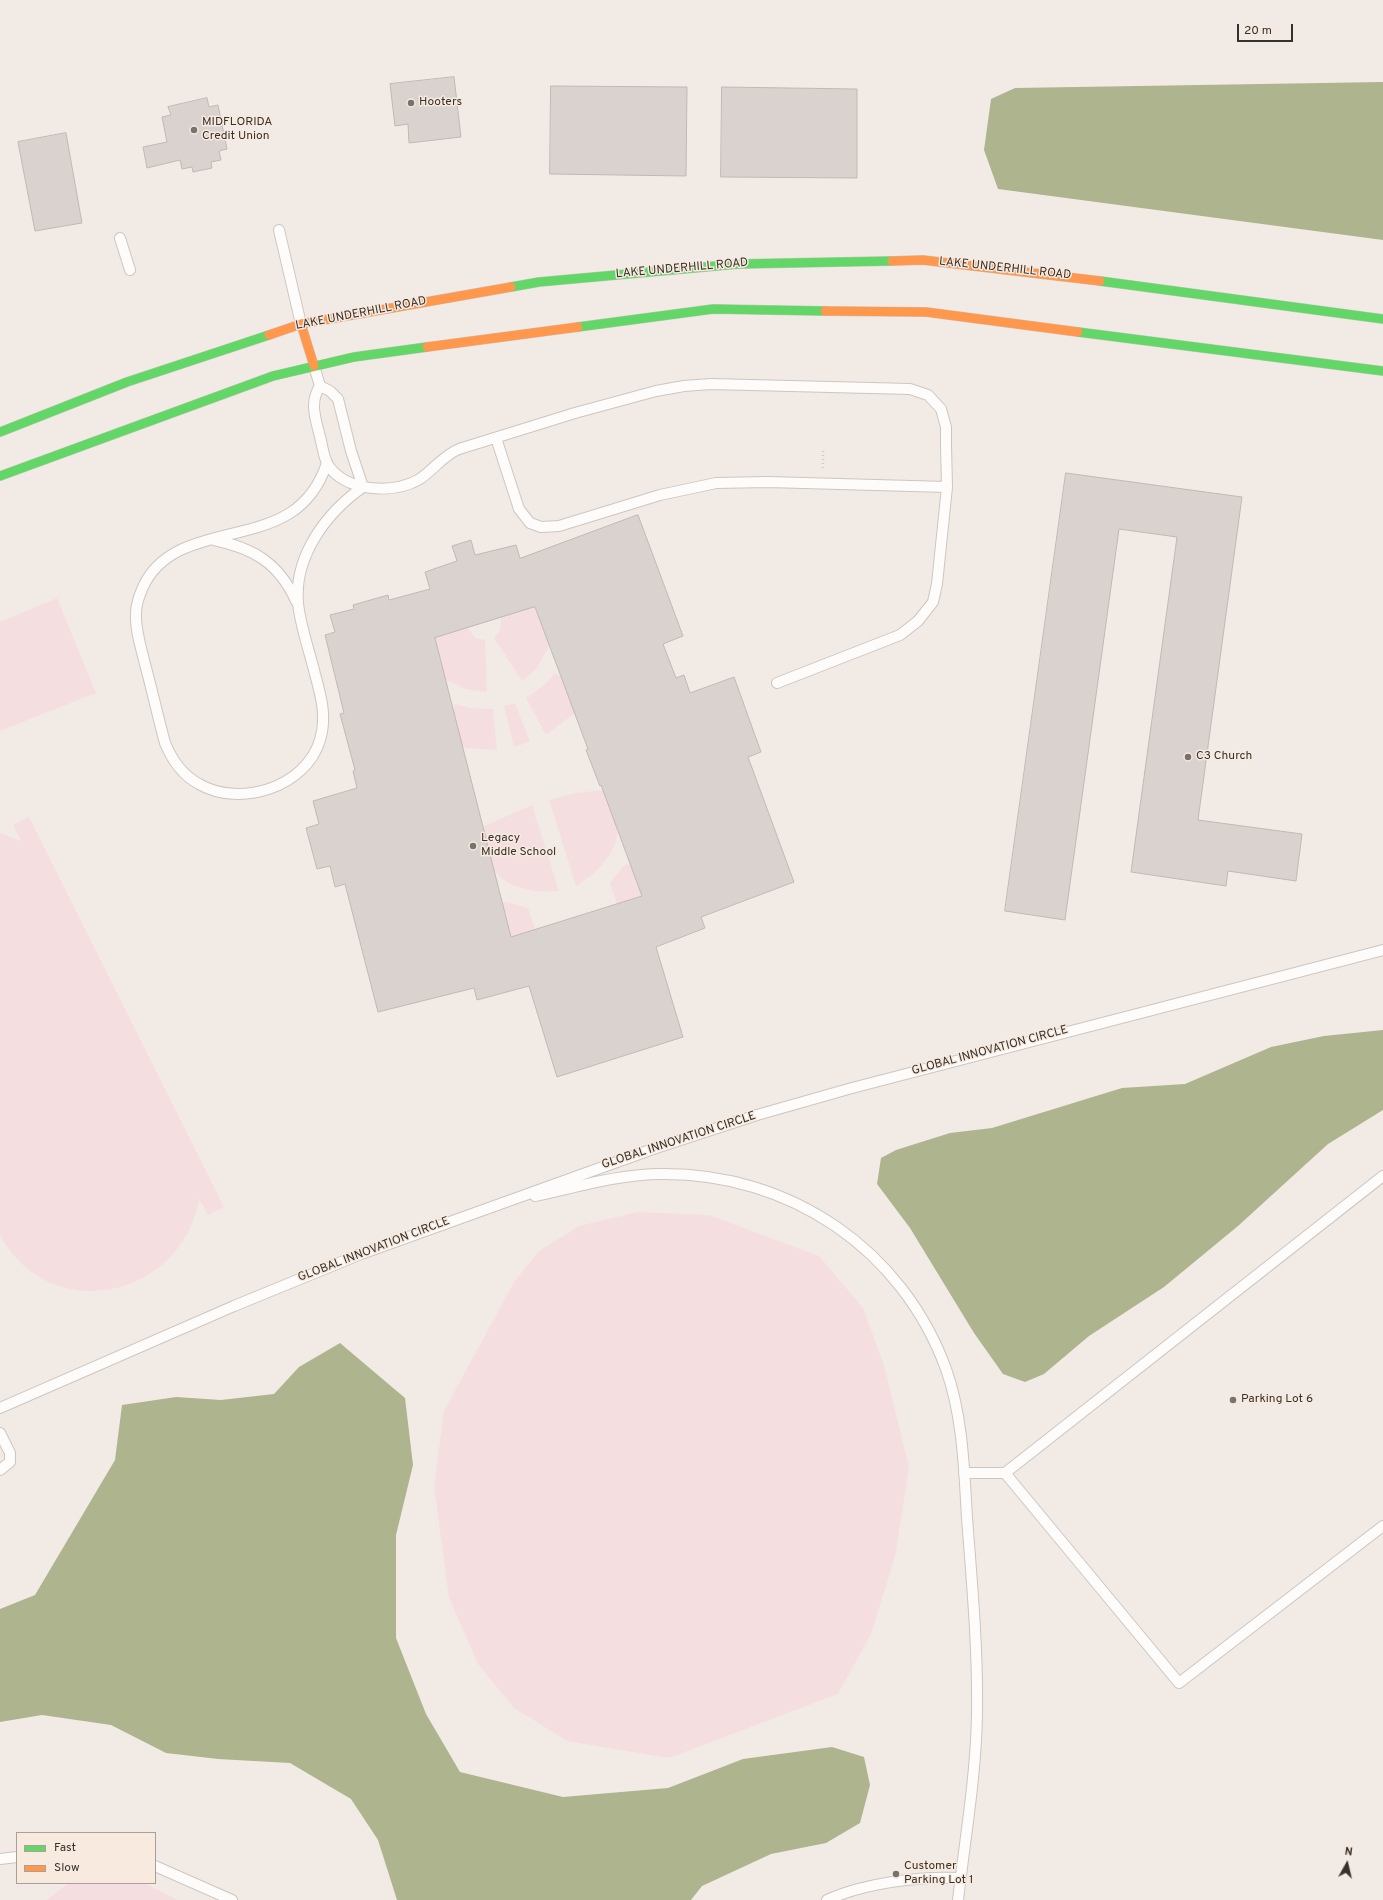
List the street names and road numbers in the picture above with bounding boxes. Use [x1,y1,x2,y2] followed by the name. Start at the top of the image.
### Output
[938,255,1072,283] street label: LAKE UNDERHILL ROAD
[615,256,749,282] street label: LAKE UNDERHILL ROAD
[294,294,428,334] street label: LAKE UNDERHILL ROAD
[910,1023,1070,1079] street label: GLOBAL INNOVATION CIRCLE
[600,1109,758,1173] street label: GLOBAL INNOVATION CIRCLE
[296,1214,452,1286] street label: GLOBAL INNOVATION CIRCLE

